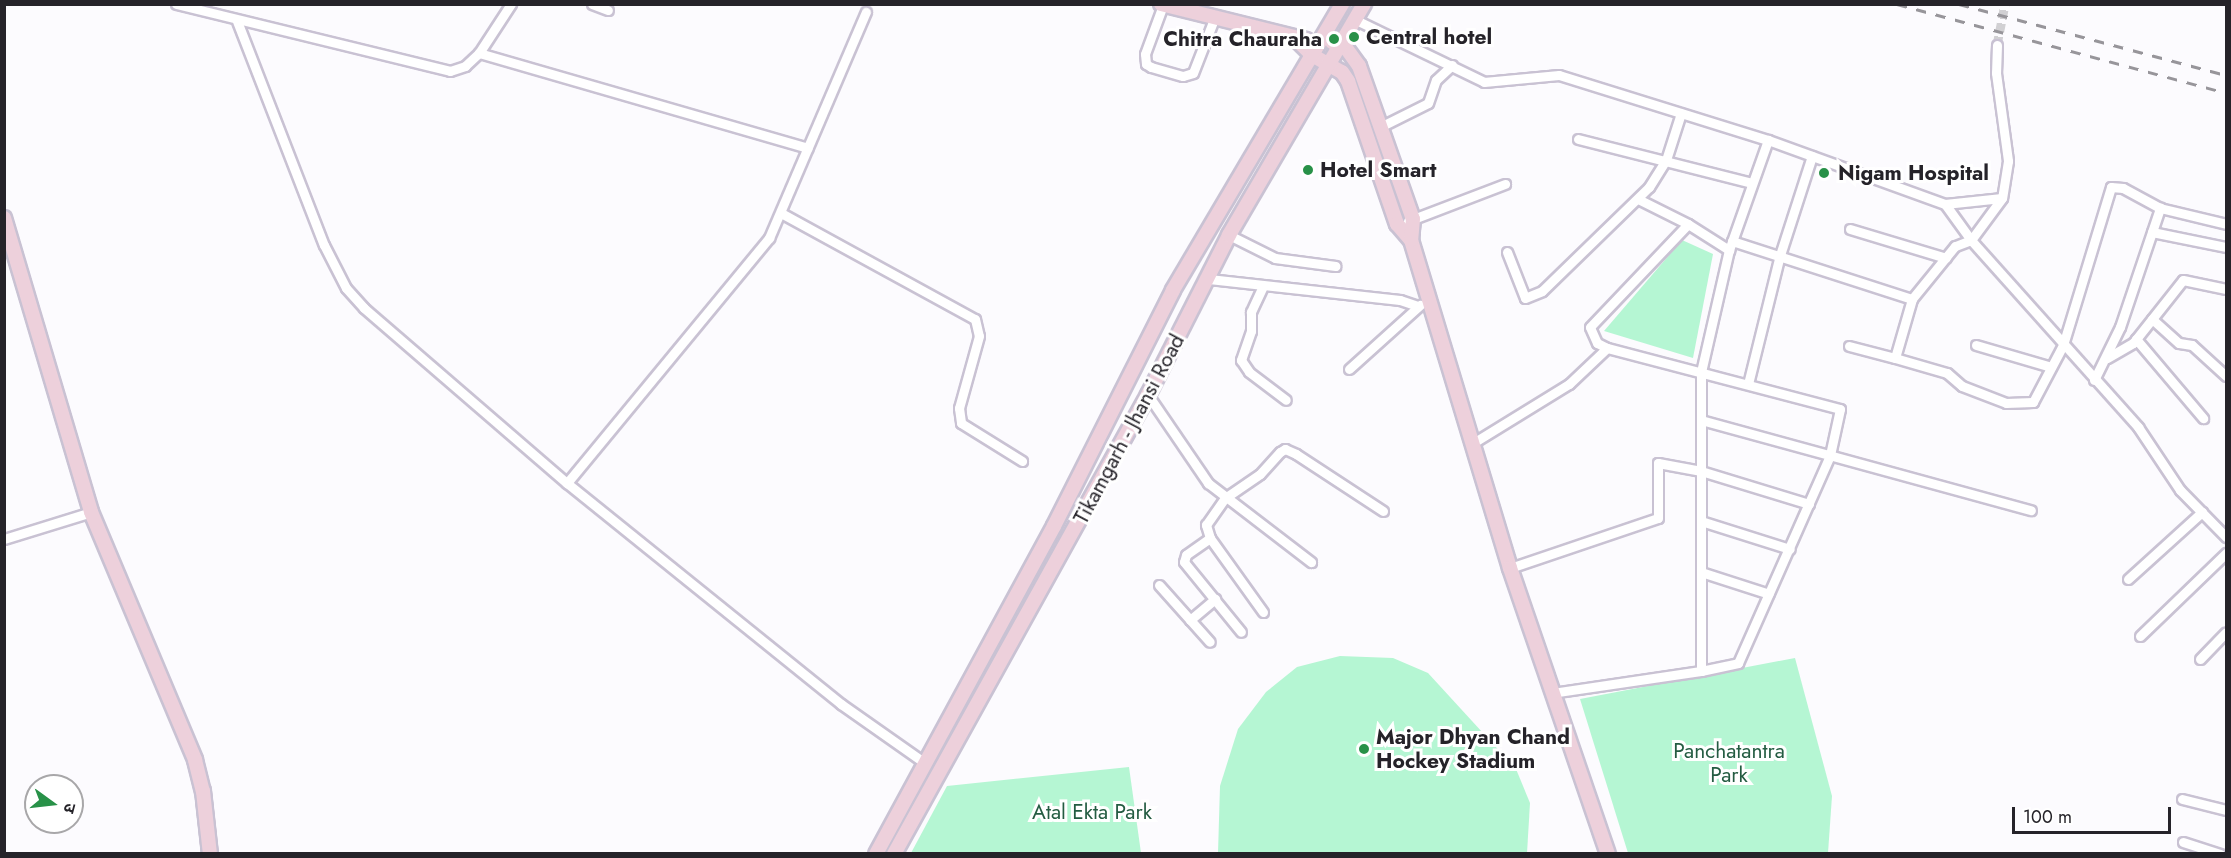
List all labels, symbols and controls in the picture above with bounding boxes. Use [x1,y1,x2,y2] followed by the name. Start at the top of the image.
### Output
[1366,24,1492,50] place label: Central hotel
[1163,26,1322,52] place label: Chitra Chauraha
[1347,30,1361,44] marker: Central hotel
[1327,32,1341,46] marker: Chitra Chauraha
[1320,157,1437,183] place label: Hotel Smart
[1838,160,1989,186] place label: Nigam Hospital
[1301,163,1315,177] marker: Hotel Smart
[1815,164,1833,182] marker: Nigam Hospital
[1068,330,1190,528] street label: Tikamgarh - Jhansi Road
[1376,724,1570,774] place label: Major Dhyan Chand Hockey Stadium
[1673,738,1785,788] park label: Panchatantra Park
[1357,742,1371,756] marker: Major Dhyan Chand Hockey Stadium
[24,774,84,834] north arrow
[2015,795,2174,833] scale bar
[1032,799,1152,825] park label: Atal Ekta Park
[58,801,82,816] text: उ
[2023,804,2072,830] text: 100 m

